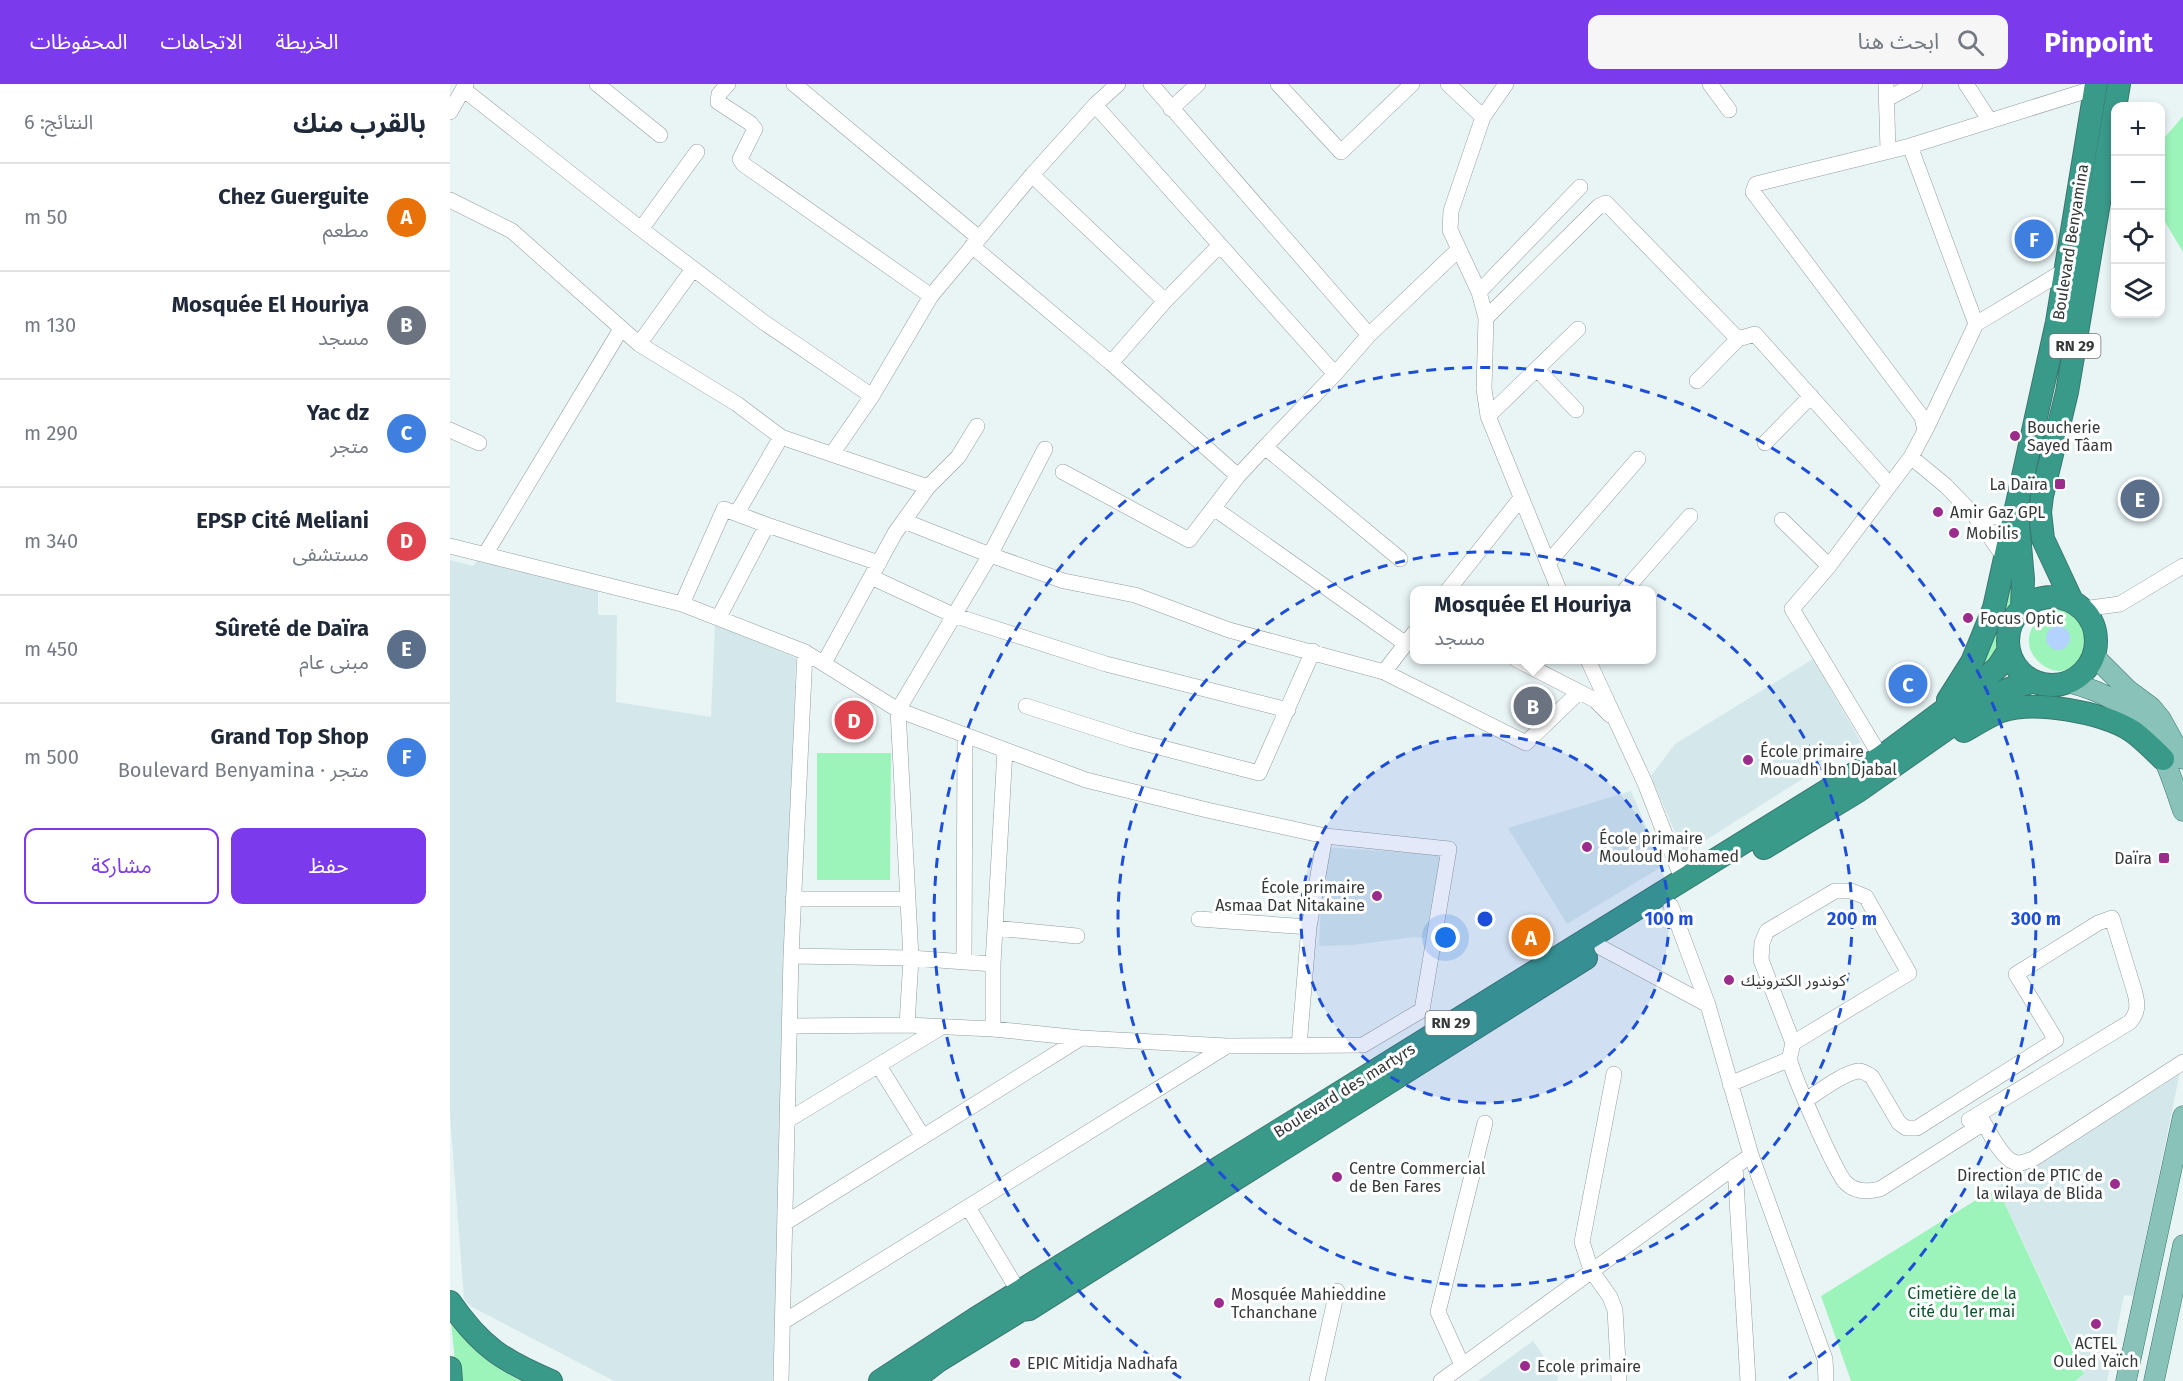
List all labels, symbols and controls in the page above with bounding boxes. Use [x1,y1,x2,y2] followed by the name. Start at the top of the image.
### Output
[1588,15,2008,69] search box
[1954,26,1987,59] icon: search
[2044,26,2153,59] text: Pinpoint
[1858,28,1939,55] text: ابحث هنا
[30,29,127,55] text: المحفوظات
[160,29,242,55] text: الاتجاهات
[275,29,338,55] text: الخريطة
[2111,102,2165,318] map controls
[2111,102,2165,156] button: +
[293,108,426,139] text: بالقرب منك
[24,110,93,134] text: النتائج: 6
[2111,156,2165,210] button: −
[2049,163,2092,321] street label: Boulevard Benyamina
[218,183,369,210] text: Chez Guerguite
[24,205,68,229] text: 50 m
[401,205,412,229] text: A
[2111,210,2165,264] button: locate
[2014,216,2054,262] pin: F
[323,218,369,242] text: مطعم
[2111,264,2165,318] button: layers
[172,291,369,318] text: Mosquée El Houriya
[24,313,76,337] text: 130 m
[400,313,413,337] text: B
[318,326,369,350] text: مسجد
[2050,334,2100,358] road number: RN 29
[307,399,369,426] text: Yac dz
[2027,418,2113,455] place label: Boucherie Sayed Tâam
[24,421,78,445] text: 290 m
[401,421,412,445] text: C
[2008,429,2022,443] marker: Boucherie Sayed Tâam
[330,434,369,458] text: متجر
[1990,475,2048,494] place label: La Daïra
[2120,476,2160,522] pin: E
[2053,477,2067,491] marker: La Daïra
[1950,503,2045,522] place label: Amir Gaz GPL
[1931,505,1945,519] marker: Amir Gaz GPL
[196,507,369,534] text: EPSP Cité Meliani
[1966,524,2018,543] place label: Mobilis
[1947,526,1961,540] marker: Mobilis
[24,529,78,553] text: 340 m
[400,529,413,553] text: D
[292,542,369,566] text: مستشفى
[1410,586,1656,664] popup
[1434,591,1632,618] text: Mosquée El Houriya
[1980,609,2064,628] place label: Focus Optic
[1961,611,1975,625] marker: Focus Optic
[215,615,369,642] text: Sûreté de Daïra
[1434,626,1485,650] text: مسجد
[24,637,78,661] text: 450 m
[401,637,412,661] text: E
[299,650,369,674] text: مبنى عام
[1888,662,1928,706] pin: C
[1514,684,1552,728] pin: B
[834,698,874,742] pin: D
[210,723,369,750] text: Grand Top Shop
[1760,741,1897,779] place label: École primaire Mouadh Ibn Djabal
[24,745,79,769] text: 500 m
[402,745,411,769] text: F
[1741,753,1755,767] marker: École primaire Mouadh Ibn Djabal
[118,758,369,782] text: متجر · Boulevard Benyamina
[24,828,219,904] button: مشاركة
[231,828,426,904] button: حفظ
[1599,828,1739,866] place label: École primaire Mouloud Mohamed
[1580,840,1594,854] marker: École primaire Mouloud Mohamed
[2114,849,2152,868] place label: Daïra
[2157,851,2171,865] marker: Daïra
[1215,877,1365,915] place label: École primaire Asmaa Dat Nitakaine
[1370,889,1384,903] marker: École primaire Asmaa Dat Nitakaine
[1645,908,1693,930] text: 100 m
[1827,908,1877,930] text: 200 m
[2010,908,2061,930] text: 300 m
[1475,909,1495,929] centre of rings
[1512,914,1550,960] pin: A
[1431,923,1460,952] your location
[1741,971,1846,990] place label: كوندور الكترونيك
[1722,973,1736,987] marker: كوندور الكترونيك
[1426,1011,1476,1035] road number: RN 29
[1270,1039,1418,1142] street label: Boulevard des martyrs
[1349,1159,1486,1196] place label: Centre Commercial de Ben Fares
[1957,1166,2103,1203] place label: Direction de PTIC de la wilaya de Blida
[1330,1170,1344,1184] marker: Centre Commercial de Ben Fares
[2108,1177,2122,1191] marker: Direction de PTIC de la wilaya de Blida
[1907,1284,2017,1321] park label: Cimetière de la cité du 1er mai
[1231,1285,1386,1322] place label: Mosquée Mahieddine Tchanchane
[1212,1296,1226,1310] marker: Mosquée Mahieddine Tchanchane
[2089,1317,2103,1331] marker: ACTEL Ouled Yaïch
[2053,1334,2139,1371] place label: ACTEL Ouled Yaïch
[1027,1354,1178,1373] place label: EPIC Mitidja Nadhafa
[1008,1356,1022,1370] marker: EPIC Mitidja Nadhafa
[1537,1357,1641,1376] place label: Ecole primaire
[1518,1359,1532,1373] marker: Ecole primaire

